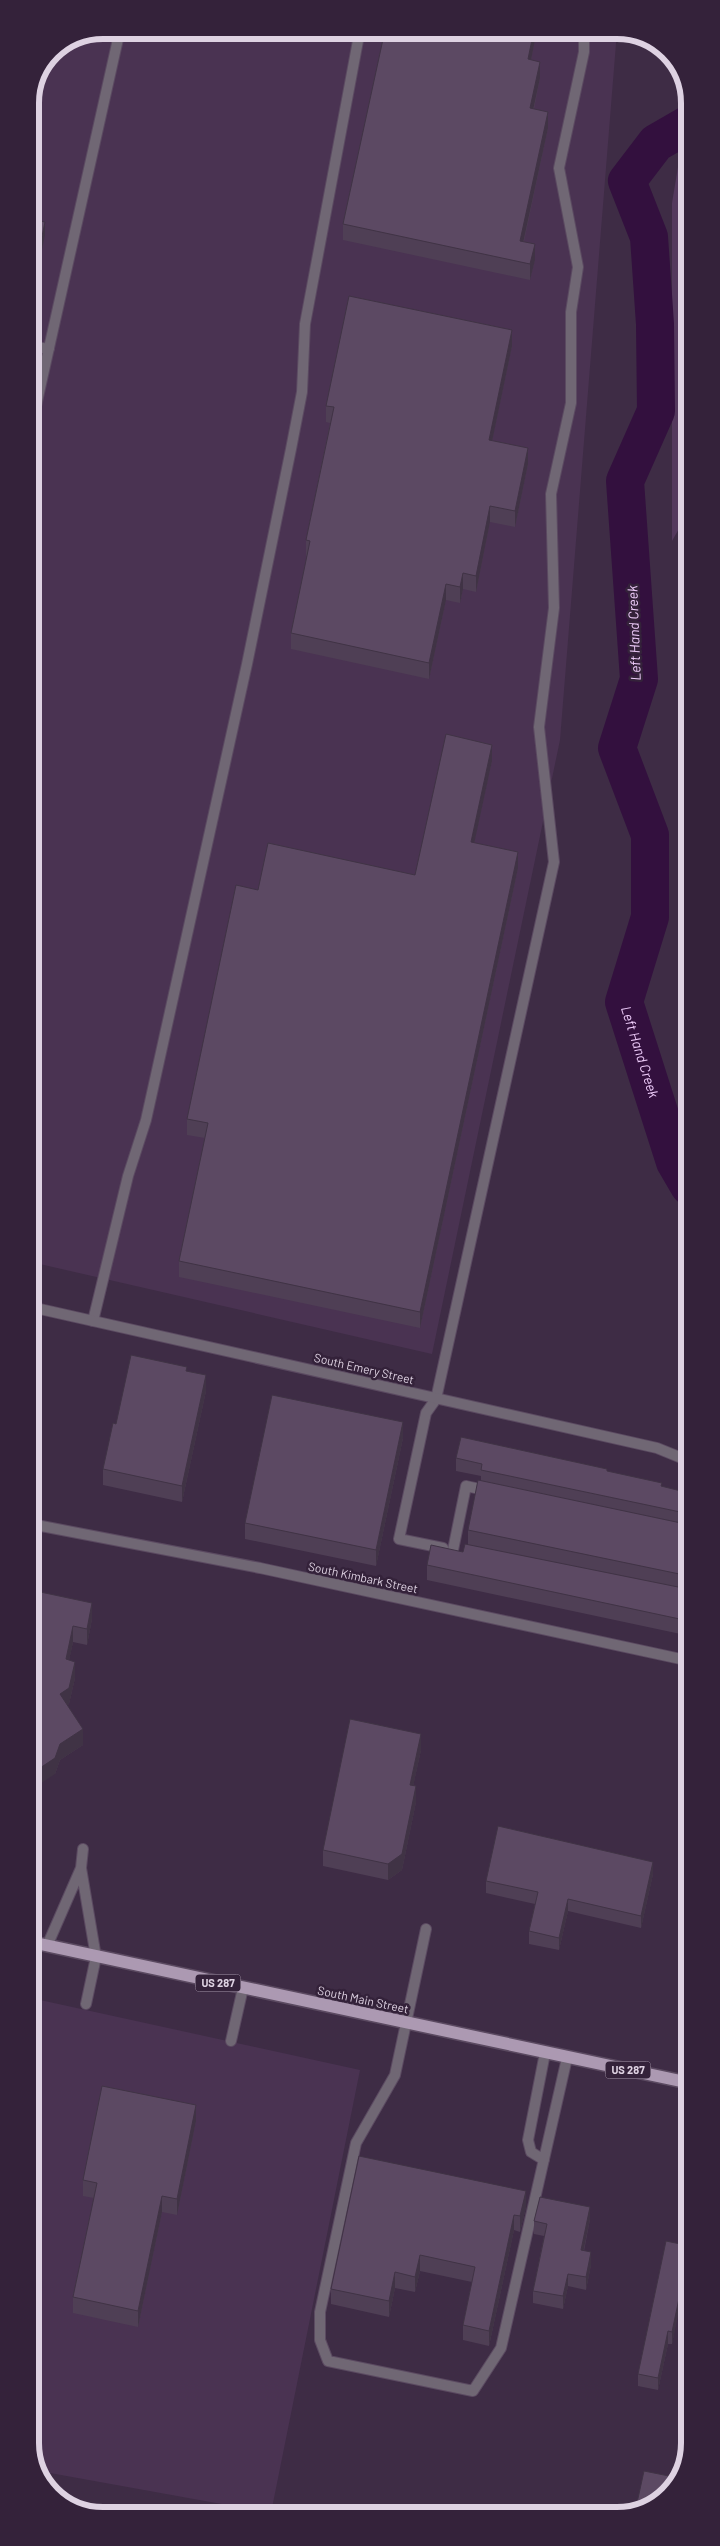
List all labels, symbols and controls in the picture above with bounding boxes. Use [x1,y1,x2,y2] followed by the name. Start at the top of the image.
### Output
[623,585,644,681] water label: Left Hand Creek
[618,1004,663,1100] water label: Left Hand Creek
[313,1350,416,1386] street label: South Emery Street
[307,1559,419,1595] street label: South Kimbark Street
[196,1975,240,1992] road number: US 287
[316,1983,410,2015] street label: South Main Street
[606,2062,650,2078] road number: US 287

